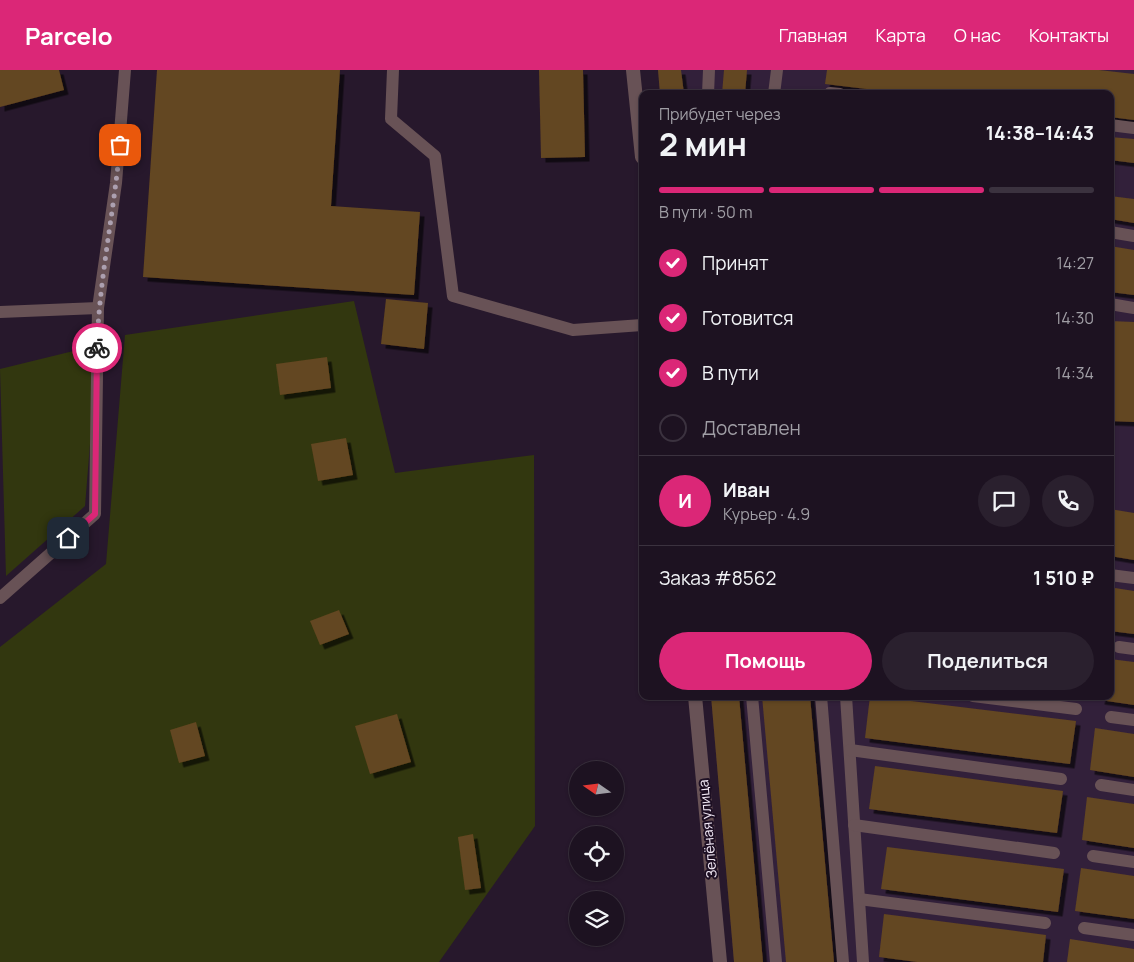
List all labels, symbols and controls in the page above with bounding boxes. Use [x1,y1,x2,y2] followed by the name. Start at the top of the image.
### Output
[25,19,113,52] text: Parcelo
[779,23,848,47] text: Главная
[876,23,926,47] text: Карта
[954,23,1001,47] text: О нас
[1029,23,1109,47] text: Контакты
[659,103,781,125] text: Прибудет через
[986,120,1094,146] text: 14:38–14:43
[659,122,747,166] text: 2 мин
[99,124,141,166] pin
[106,131,134,159] icon: bag
[659,201,753,223] text: В пути · 50 m
[659,249,687,277] icon: check
[702,250,769,276] text: Принят
[1056,252,1094,274] text: 14:27
[659,304,687,332] icon: check
[702,305,794,331] text: Готовится
[1055,307,1094,329] text: 14:30
[72,323,122,373] courier
[83,334,111,362] icon: bike
[659,359,687,387] icon: check
[702,360,759,386] text: В пути
[1055,362,1094,384] text: 14:34
[702,415,801,441] text: Доставлен
[978,475,1030,527] button: chat
[1042,475,1094,527] button: phone
[723,477,770,503] text: Иван
[678,488,692,514] text: И
[723,503,810,525] text: Курьер · 4.9
[47,517,89,559] pin
[54,524,82,552] icon: home
[659,565,776,591] text: Заказ #8562
[1033,565,1094,591] text: 1 510 ₽
[659,632,872,690] button: Помощь
[882,632,1094,690] button: Поделиться
[569,761,624,816] north arrow
[569,761,624,946] map controls
[693,779,721,879] street label: Зелёная улица
[569,826,624,881] button: locate
[569,891,624,946] button: layers

